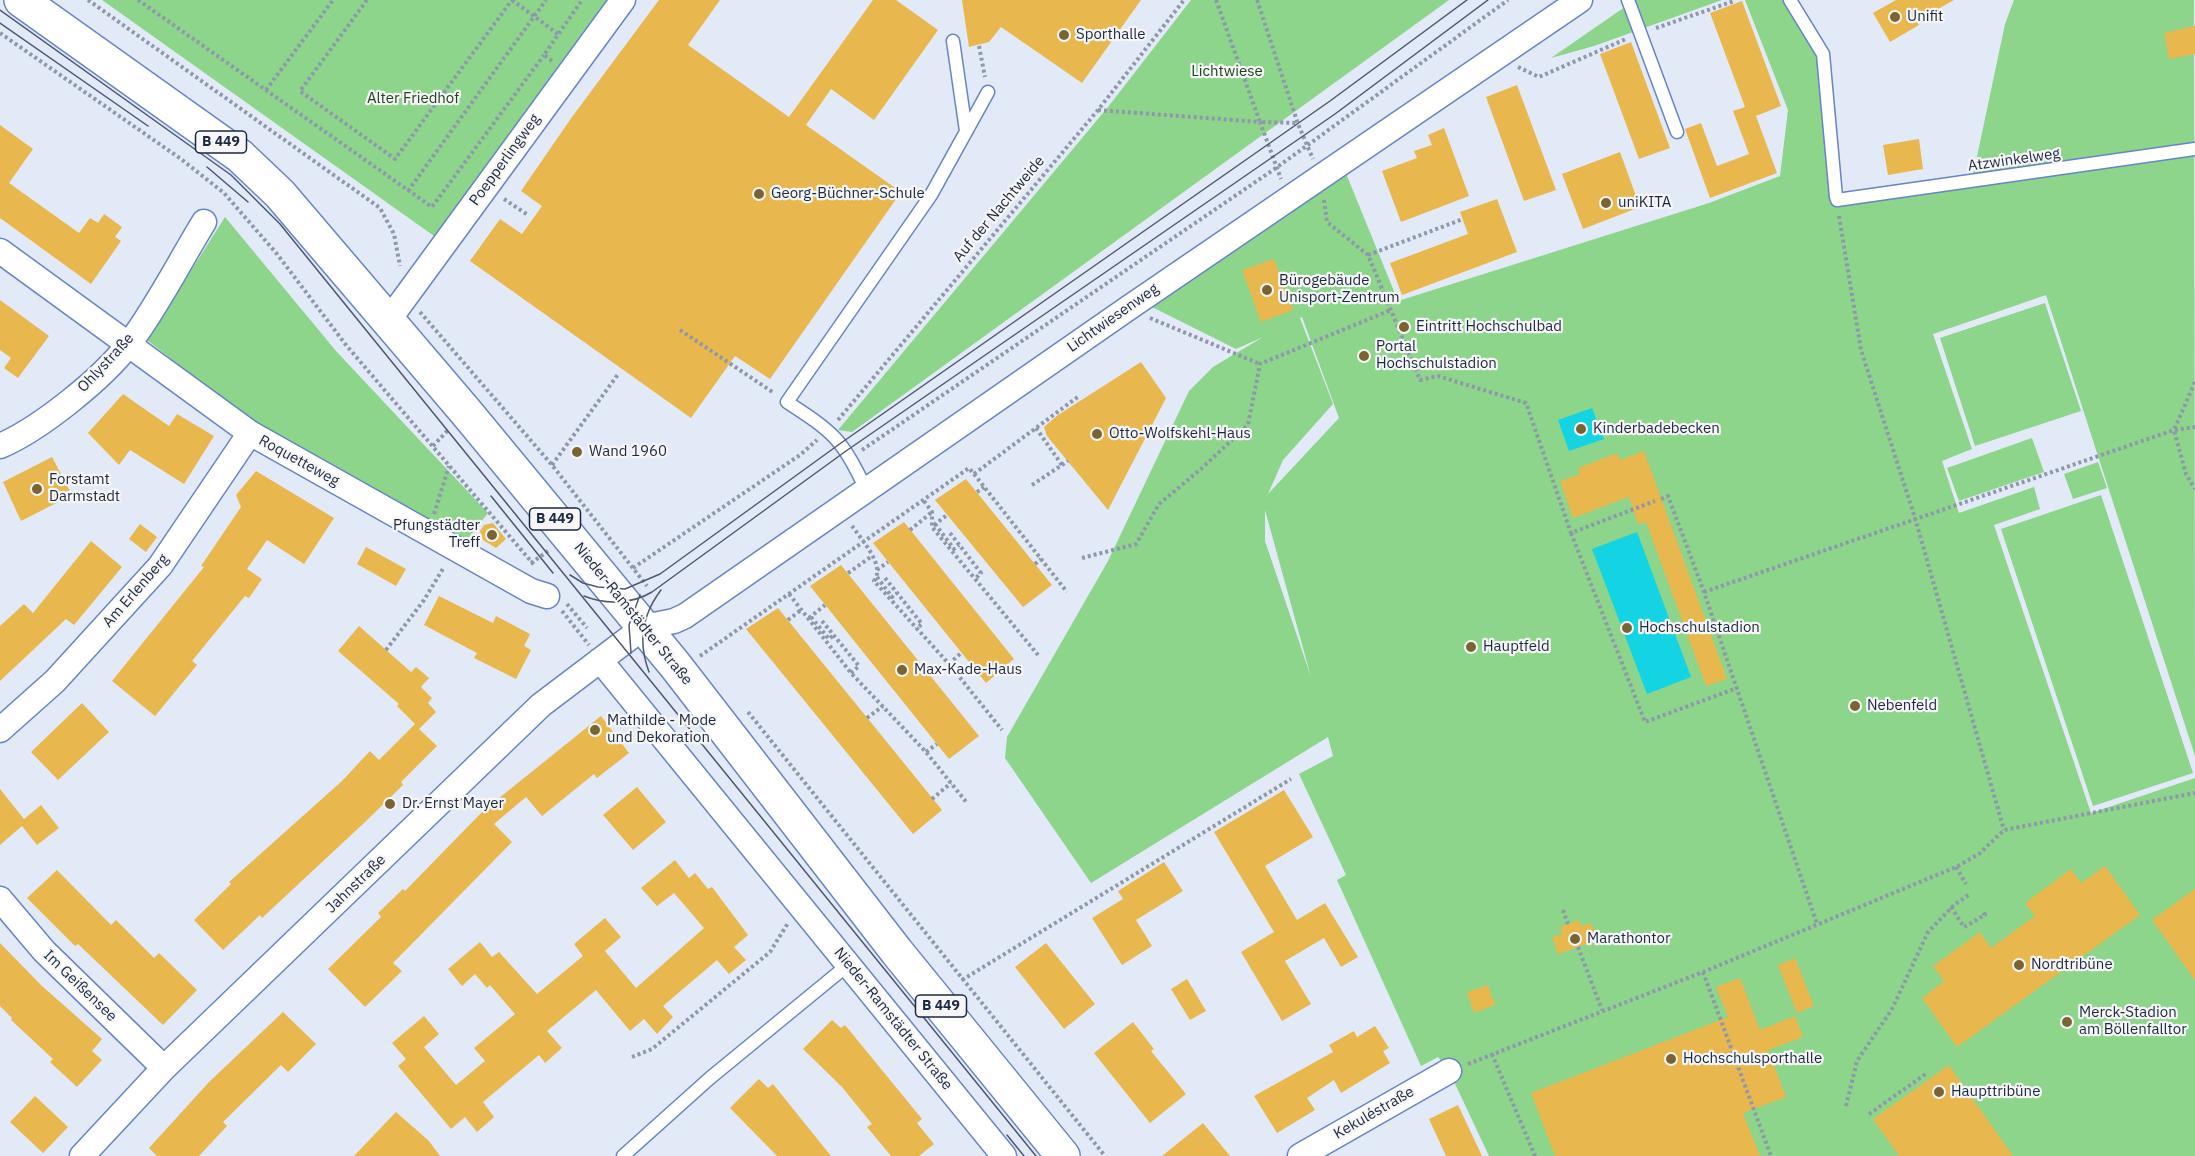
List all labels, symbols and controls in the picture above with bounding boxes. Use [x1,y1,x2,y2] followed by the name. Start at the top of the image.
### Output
[1907,8,1943,26] place label: Unifit
[1888,10,1902,24] marker: Unifit
[1076,26,1145,44] place label: Sporthalle
[1057,28,1071,42] marker: Sporthalle
[1191,63,1263,81] park label: Lichtwiese
[367,90,459,108] park label: Alter Friedhof
[466,111,544,209] street label: Poepperlingweg
[196,131,246,153] road number: B 449
[1967,145,2061,175] street label: Atzwinkelweg
[949,152,1049,266] street label: Auf der Nachtweide
[771,185,925,203] place label: Georg-Büchner-Schule
[752,187,766,201] marker: Georg-Büchner-Schule
[1618,194,1671,212] place label: uniKITA
[1599,196,1613,210] marker: uniKITA
[1279,272,1400,307] place label: Bürogebäude Unisport-Zentrum
[1064,280,1162,356] street label: Lichtwiesenweg
[1260,283,1274,297] marker: Bürogebäude Unisport-Zentrum
[1416,318,1562,336] place label: Eintritt Hochschulbad
[1397,320,1411,334] marker: Eintritt Hochschulbad
[74,330,138,396] street label: Ohlystraße
[1376,338,1497,373] place label: Portal Hochschulstadion
[1357,349,1371,363] marker: Portal Hochschulstadion
[1593,420,1720,438] place label: Kinderbadebecken
[1574,422,1588,436] marker: Kinderbadebecken
[1109,425,1251,443] place label: Otto-Wolfskehl-Haus
[1090,427,1104,441] marker: Otto-Wolfskehl-Haus
[256,431,342,491] street label: Roquetteweg
[589,443,667,461] place label: Wand 1960
[570,445,584,459] marker: Wand 1960
[49,471,120,506] place label: Forstamt Darmstadt
[30,482,44,496] marker: Forstamt Darmstadt
[530,508,580,530] road number: B 449
[393,517,480,552] place label: Pfungstädter Treff
[485,528,499,542] marker: Pfungstädter Treff
[570,539,696,689] street label: Nieder-Ramstädter Straße
[99,551,173,631] street label: Am Erlenberg
[1639,619,1760,637] place label: Hochschulstadion
[1620,621,1634,635] marker: Hochschulstadion
[1483,638,1550,656] place label: Hauptfeld
[1464,640,1478,654] marker: Hauptfeld
[914,661,1022,679] place label: Max-Kade-Haus
[895,663,909,677] marker: Max-Kade-Haus
[1867,697,1937,715] place label: Nebenfeld
[1848,699,1862,713] marker: Nebenfeld
[607,712,716,747] place label: Mathilde - Mode und Dekoration
[588,723,602,737] marker: Mathilde - Mode und Dekoration
[402,795,504,813] place label: Dr. Ernst Mayer
[383,797,397,811] marker: Dr. Ernst Mayer
[322,851,390,917] street label: Jahnstraße
[1587,930,1670,948] place label: Marathontor
[1568,932,1582,946] marker: Marathontor
[830,944,956,1094] street label: Nieder-Ramstädter Straße
[40,946,120,1026] street label: Im Geißensee
[2031,956,2113,974] place label: Nordtribüne
[2012,958,2026,972] marker: Nordtribüne
[916,995,966,1017] road number: B 449
[2079,1004,2187,1039] place label: Merck-Stadion am Böllenfalltor
[2060,1015,2074,1029] marker: Merck-Stadion am Böllenfalltor
[1683,1050,1822,1068] place label: Hochschulsporthalle
[1664,1052,1678,1066] marker: Hochschulsporthalle
[1331,1083,1417,1143] street label: Kekuléstraße
[1951,1083,2040,1101] place label: Haupttribüne
[1932,1085,1946,1099] marker: Haupttribüne

